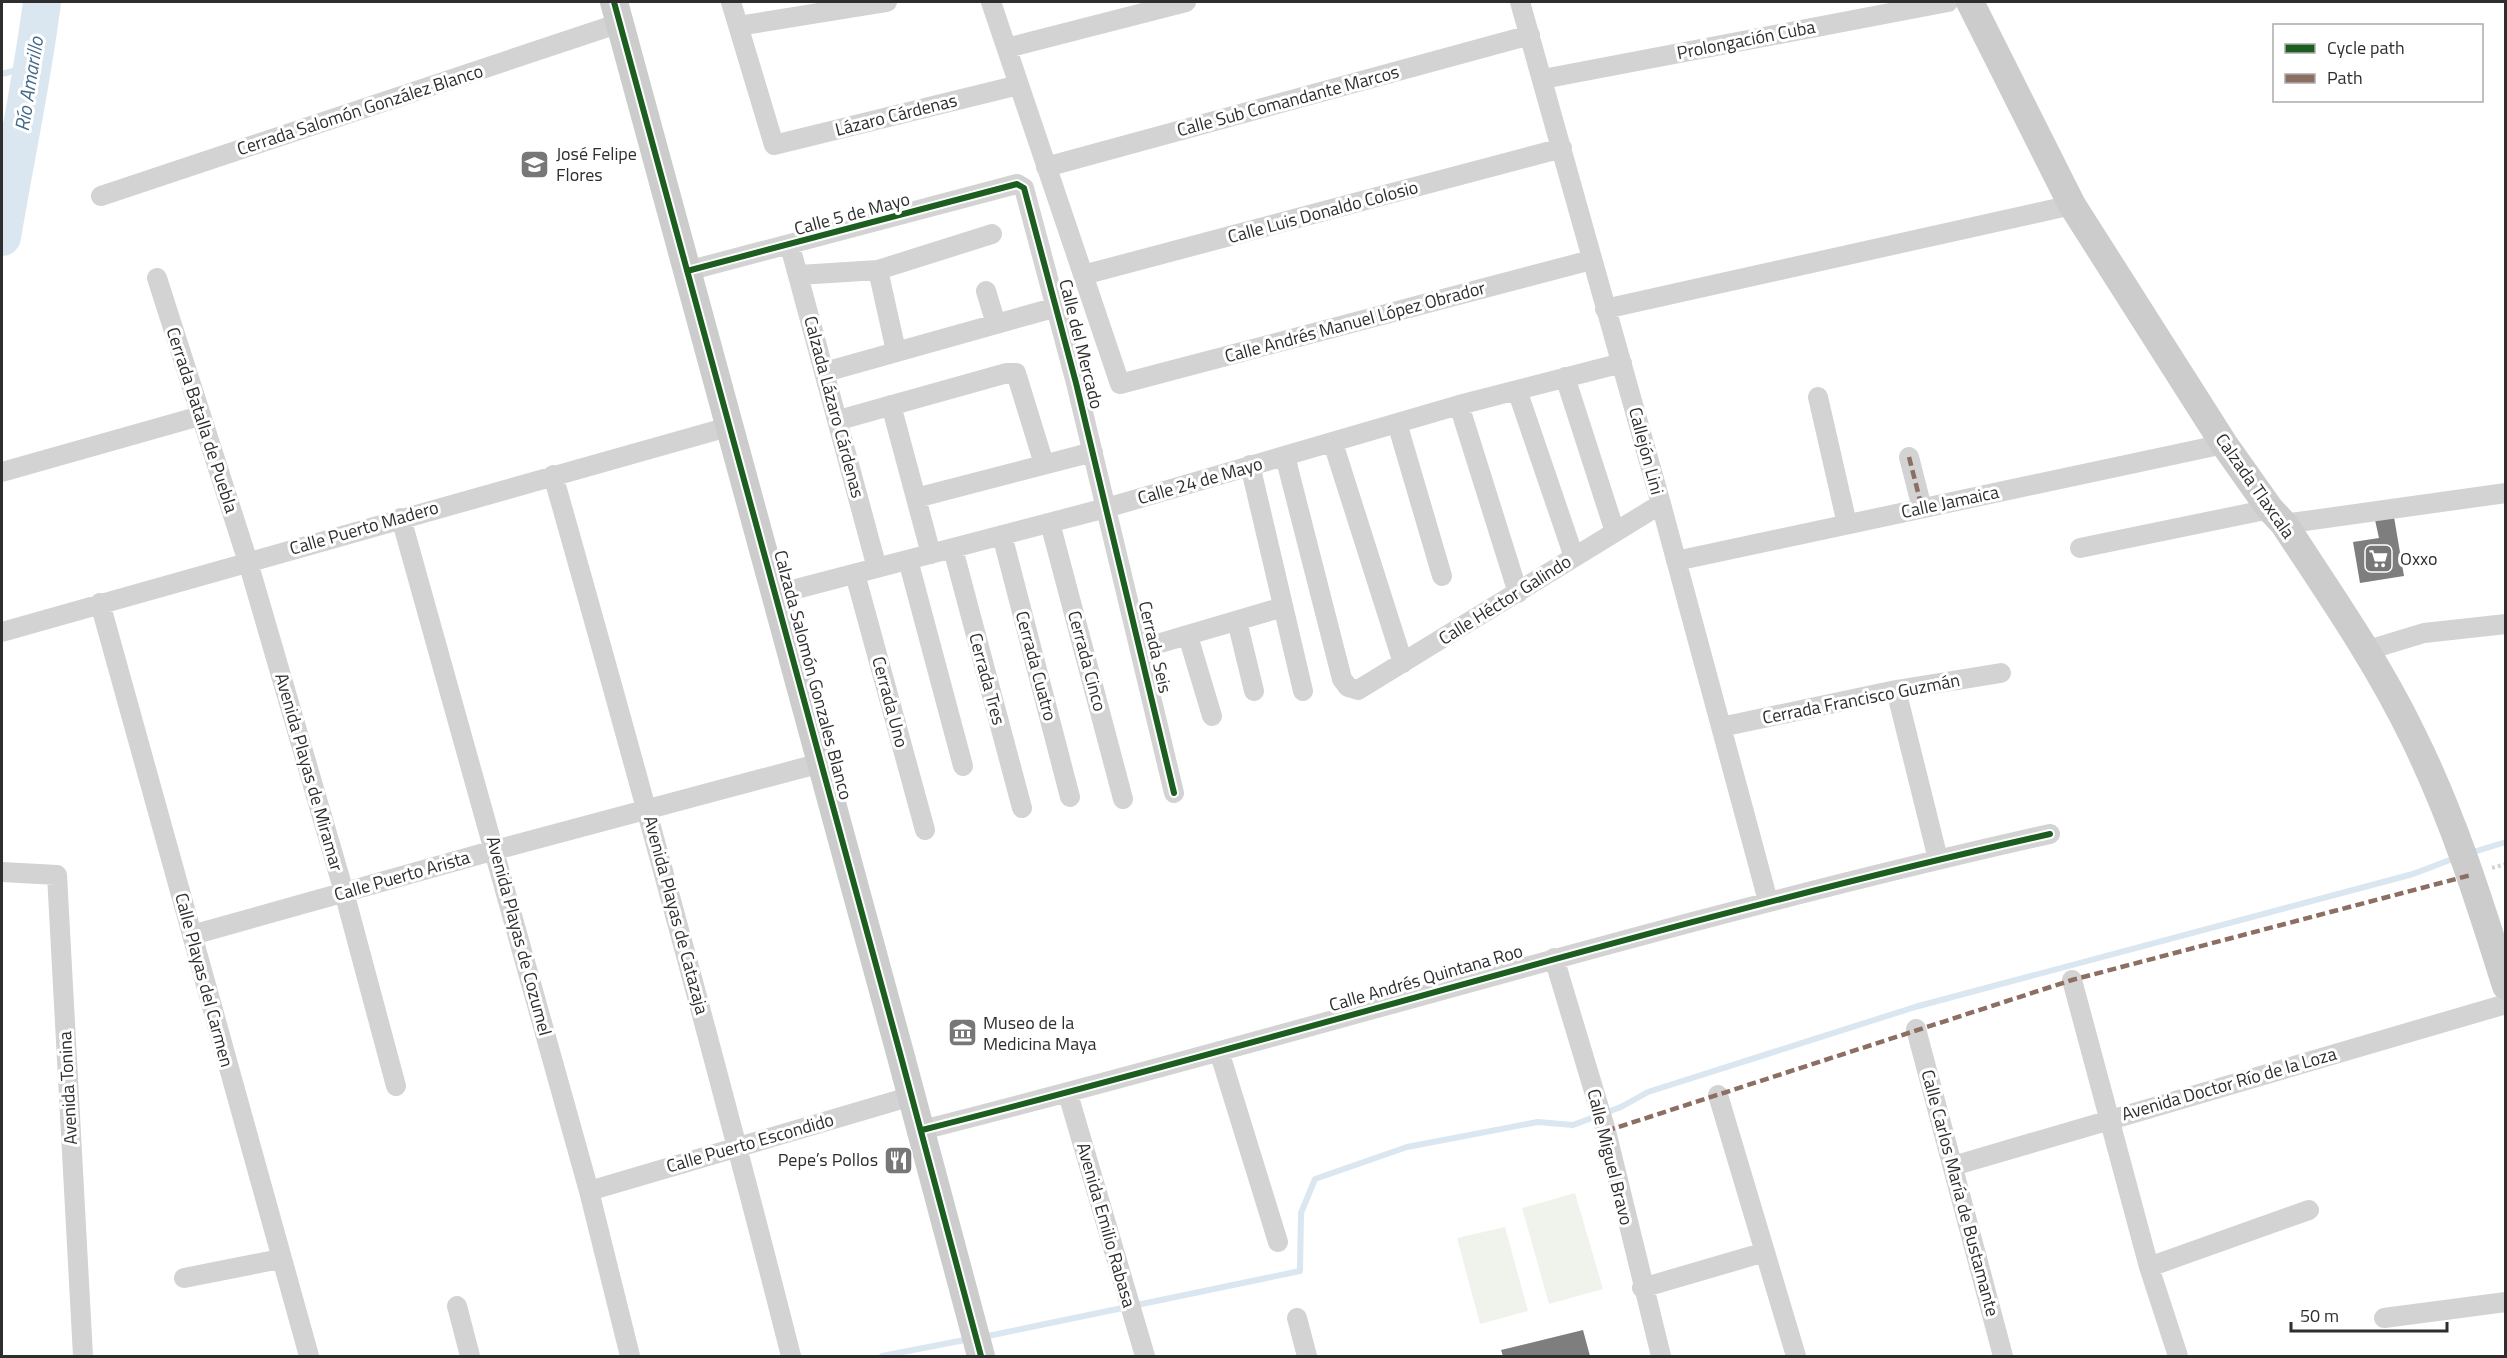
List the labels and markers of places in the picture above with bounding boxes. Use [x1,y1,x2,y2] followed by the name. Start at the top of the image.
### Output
[556,140,637,188] place label: José Felipe Flores
[519,148,551,180] school or university icon: José Felipe Flores
[2363,543,2395,575] supermarket icon: Oxxo
[2400,545,2437,572] place label: Oxxo
[983,1009,1097,1057] place label: Museo de la Medicina Maya
[946,1017,978,1049] museum icon: Museo de la Medicina Maya
[883,1144,915,1176] restaurant icon: Pepe’s Pollos
[778,1146,878,1173] place label: Pepe’s Pollos

